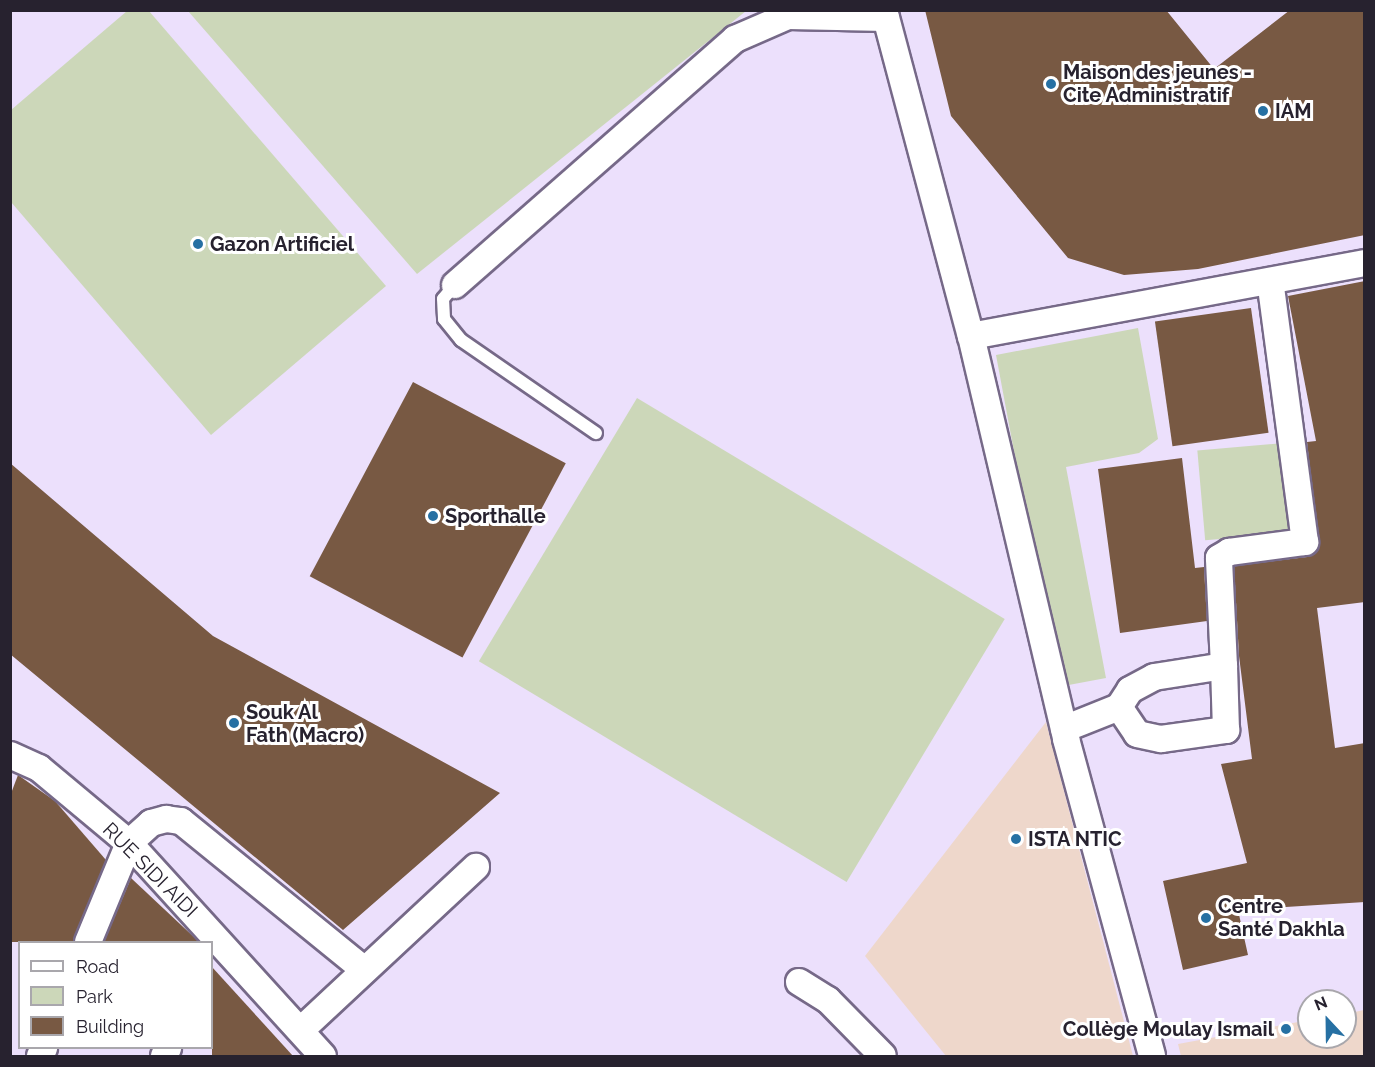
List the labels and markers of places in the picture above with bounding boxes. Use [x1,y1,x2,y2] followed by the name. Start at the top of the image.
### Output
[1063,60,1252,107] place label: Maison des jeunes - Cite Administratif
[1044,77,1058,91] marker: Maison des jeunes - Cite Administratif
[1275,99,1311,123] place label: IAM
[1256,104,1270,118] marker: IAM
[210,232,355,256] place label: Gazon Artificiel
[191,237,205,251] marker: Gazon Artificiel
[445,504,546,528] place label: Sporthalle
[426,509,440,523] marker: Sporthalle
[246,700,364,747] place label: Souk Al Fath (Macro)
[227,716,241,730] marker: Souk Al Fath (Macro)
[1028,827,1122,851] place label: ISTA NTIC
[1009,832,1023,846] marker: ISTA NTIC
[1218,894,1345,941] place label: Centre Santé Dakhla
[1199,911,1213,925] marker: Centre Santé Dakhla
[1062,1017,1274,1041] place label: Collège Moulay Ismail
[1279,1022,1293,1036] marker: Collège Moulay Ismail

